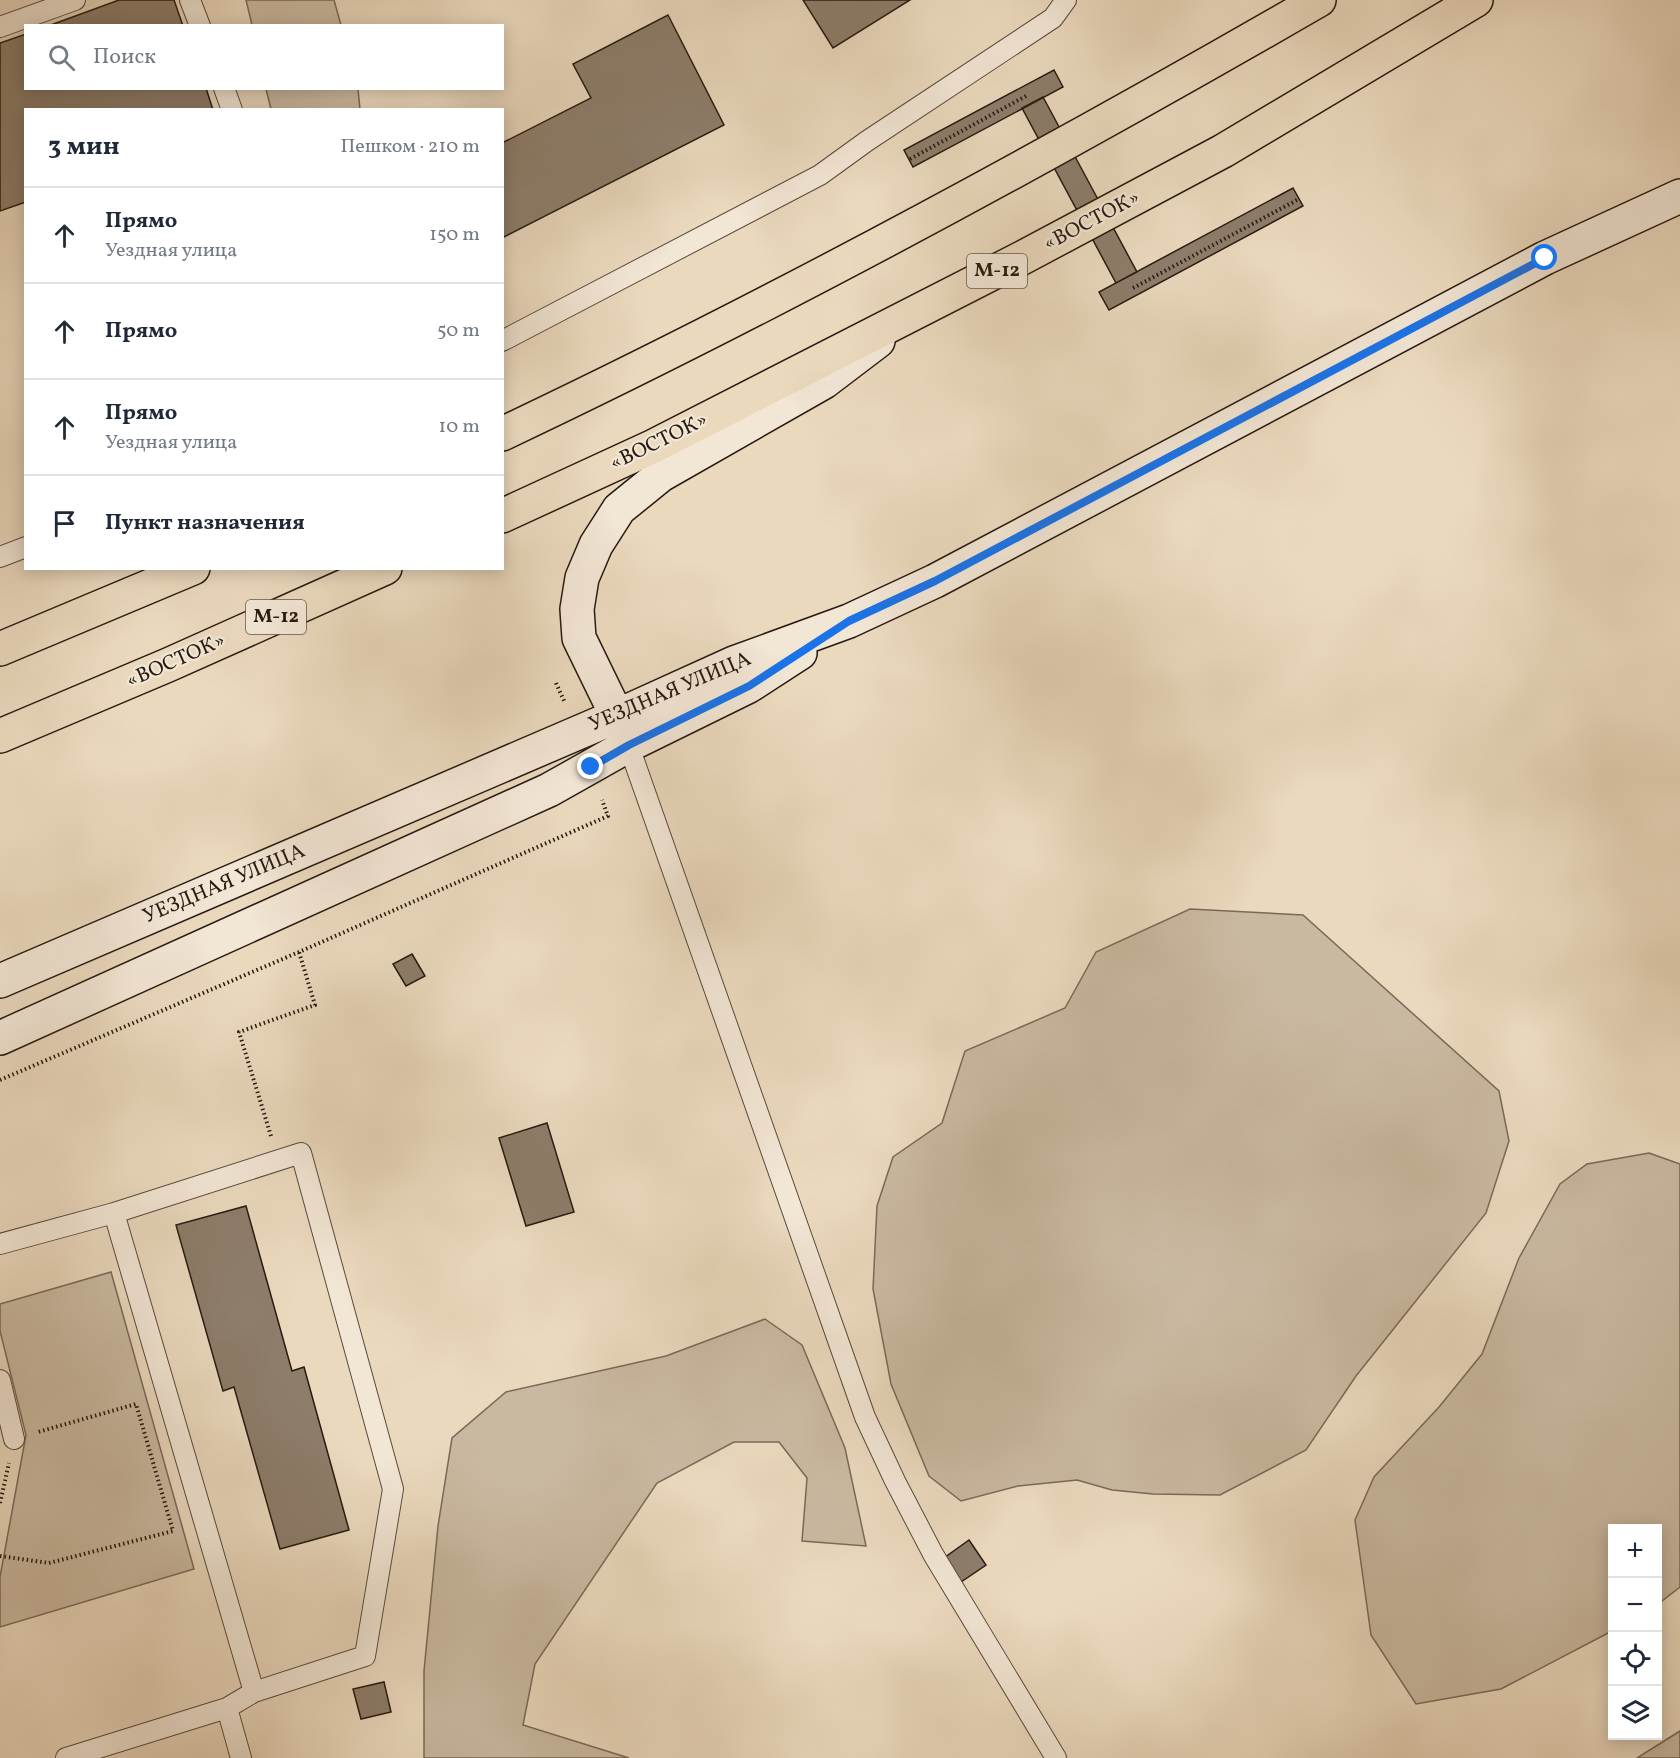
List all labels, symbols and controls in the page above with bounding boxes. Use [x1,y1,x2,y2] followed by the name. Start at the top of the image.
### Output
[24,24,504,90] search box
[45,41,78,74] icon: search
[93,42,156,73] text: Поиск
[48,129,120,165] text: 3 мин
[341,133,480,161] text: Пешком · 210 m
[1039,183,1145,259] street label: «ВОСТОК»
[105,206,177,237] text: Прямо
[48,219,81,252] icon: ahead
[429,221,480,249] text: 150 m
[105,237,237,265] text: Уездная улица
[1531,244,1557,270] route start
[967,254,1027,288] road number: М-12
[48,315,81,348] icon: ahead
[105,316,177,347] text: Прямо
[437,317,480,345] text: 50 m
[105,398,177,429] text: Прямо
[605,406,713,478] street label: «ВОСТОК»
[48,411,81,444] icon: ahead
[439,413,480,441] text: 10 m
[105,429,237,457] text: Уездная улица
[48,507,81,540] icon: arrive
[105,508,305,539] text: Пункт назначения
[246,600,306,634] road number: М-12
[122,626,230,696] street label: «ВОСТОК»
[584,645,756,739] street label: УЕЗДНАЯ УЛИЦА
[577,753,603,779] route end
[138,837,310,931] street label: УЕЗДНАЯ УЛИЦА
[1608,1524,1662,1740] map controls
[1608,1524,1662,1578] button: +
[1608,1578,1662,1632] button: −
[1608,1632,1662,1686] button: locate
[1608,1686,1662,1740] button: layers

